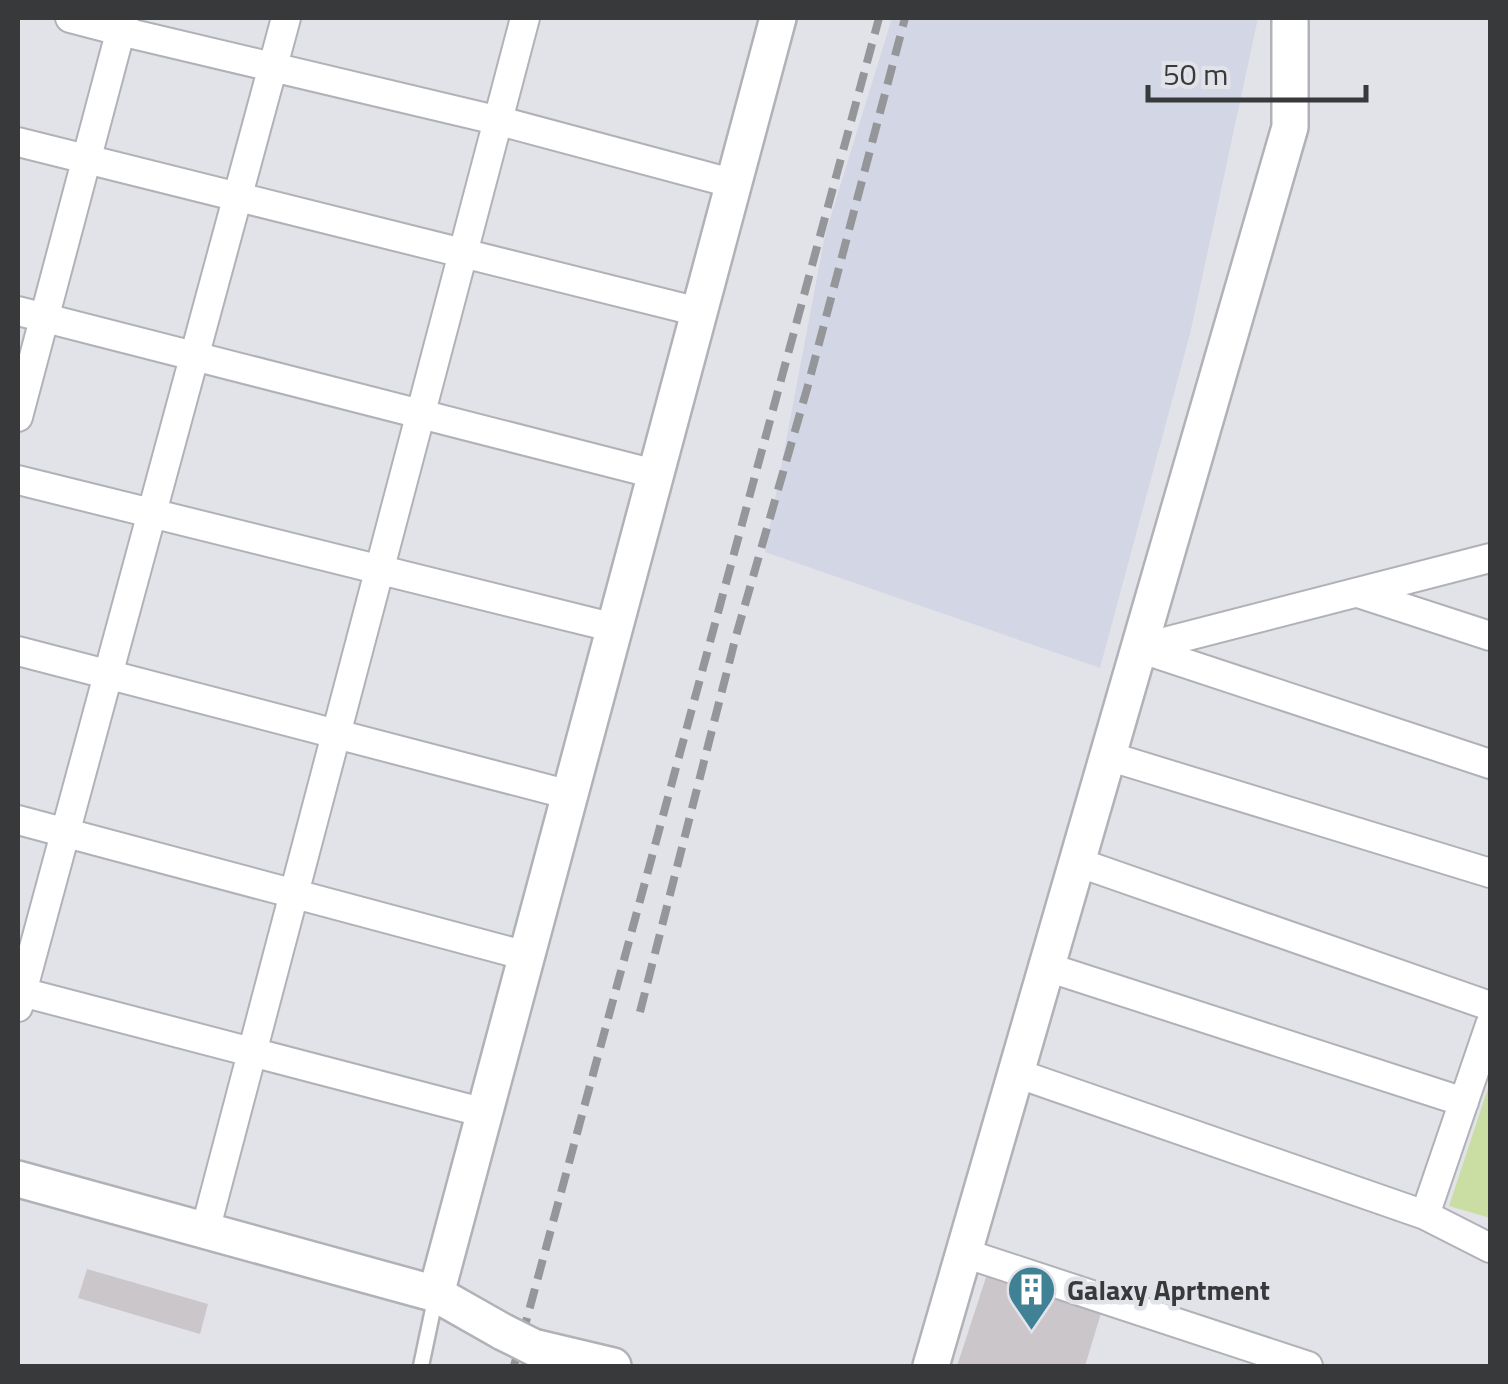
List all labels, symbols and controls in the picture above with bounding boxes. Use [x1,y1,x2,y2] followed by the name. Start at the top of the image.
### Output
[1148,40,1366,102] scale bar
[1163,51,1228,97] text: 50 m
[1006,1264,1058,1332] building icon: Galaxy Aprtment
[1067,1268,1270,1311] place label: Galaxy Aprtment

